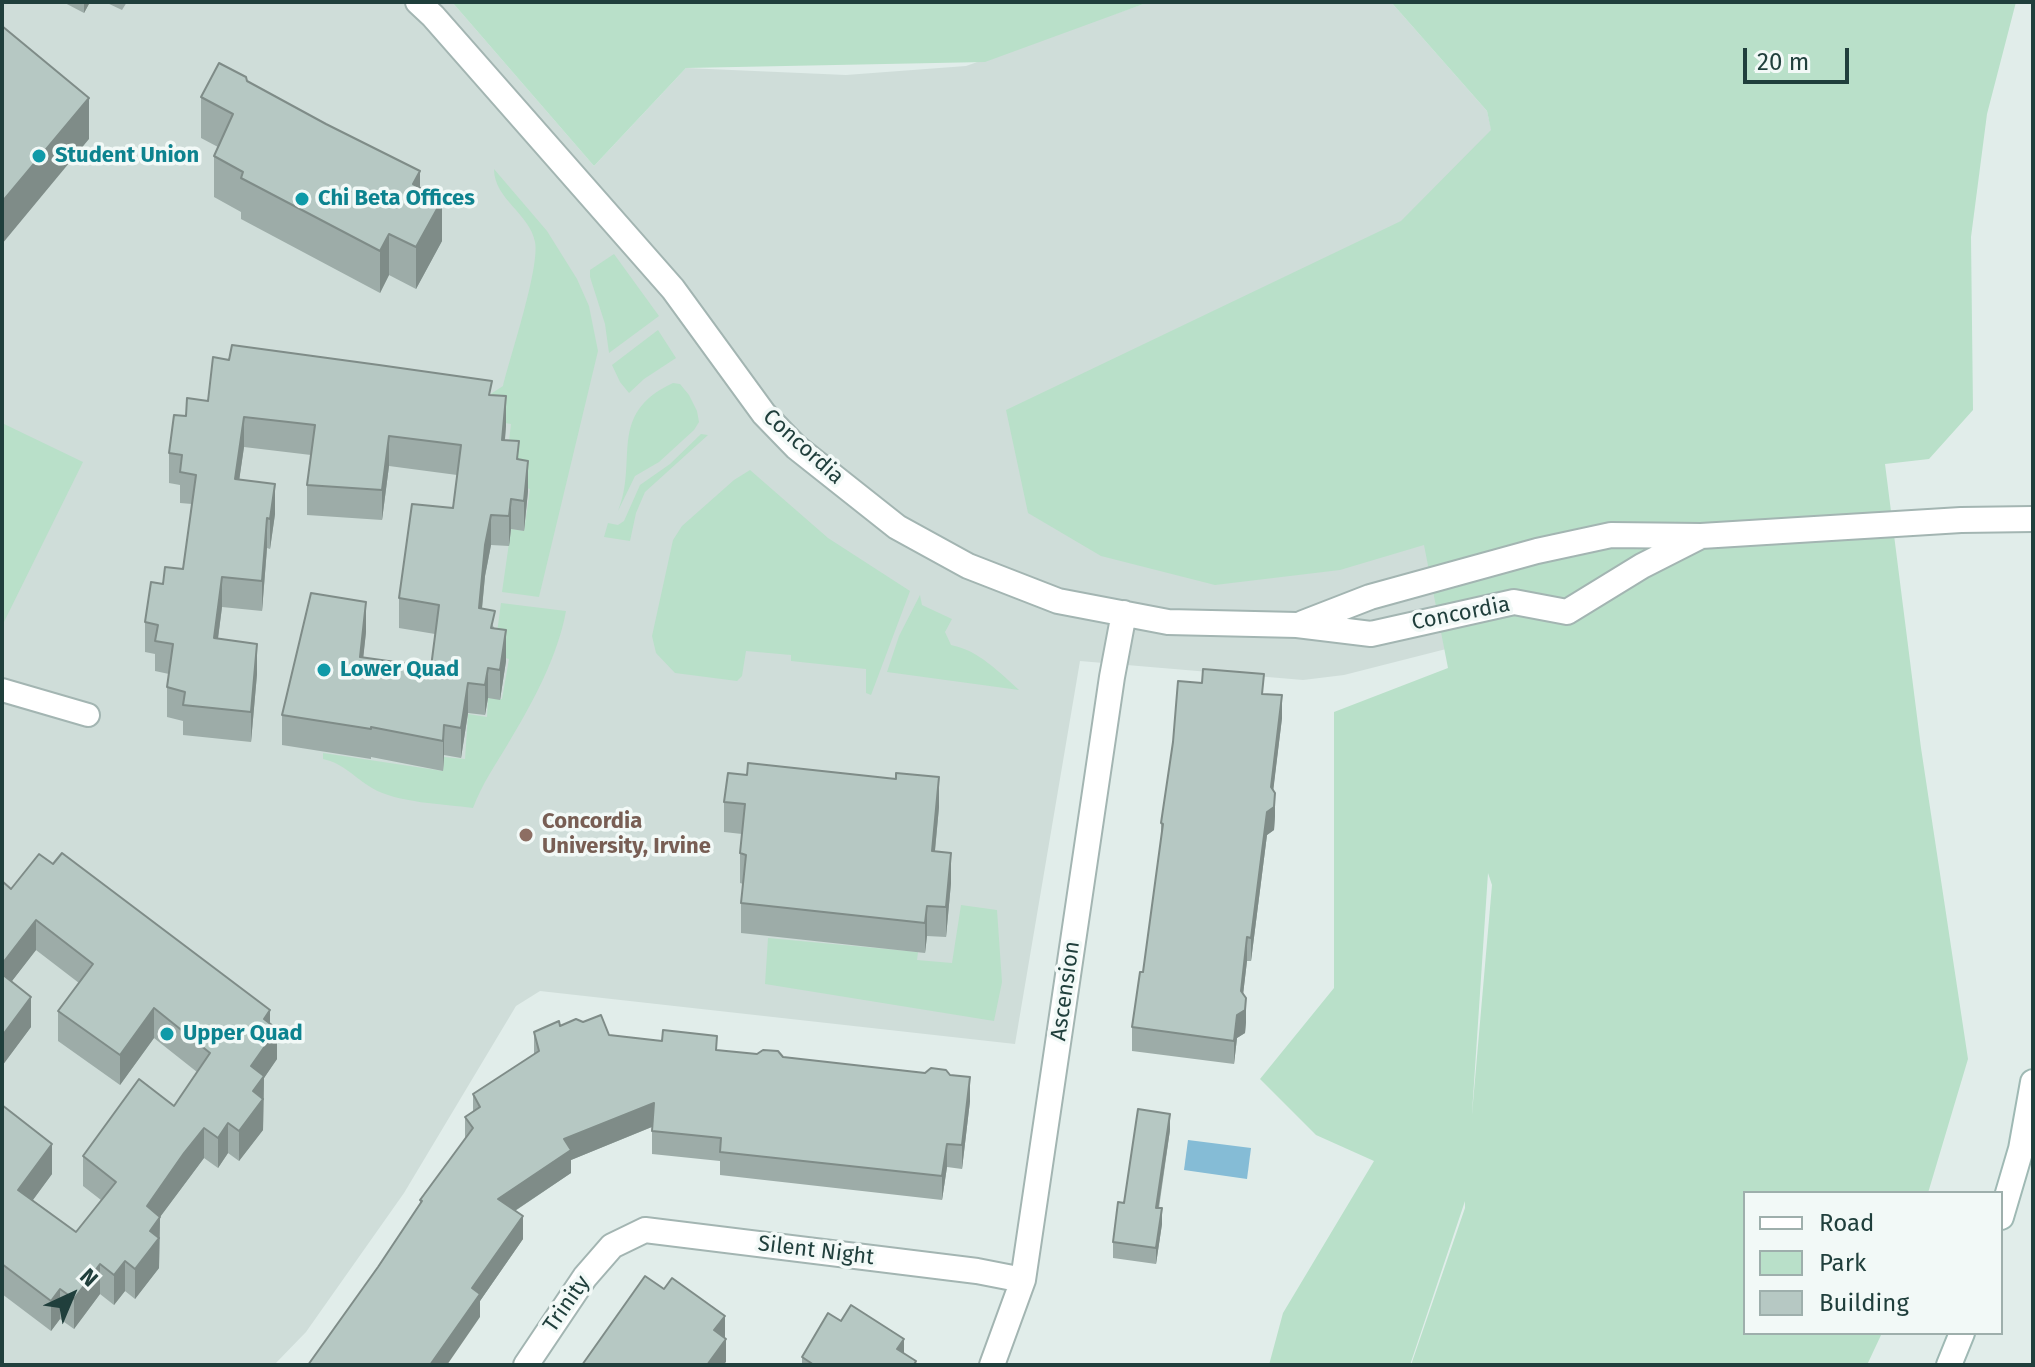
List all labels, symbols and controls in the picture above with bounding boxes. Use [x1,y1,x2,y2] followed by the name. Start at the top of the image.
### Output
[1747,32,1853,82] scale bar
[1757,48,1809,76] text: 20 m
[55,143,199,169] place label: Student Union
[30,147,48,165] marker: Student Union
[318,186,475,212] place label: Chi Beta Offices
[293,190,311,208] marker: Chi Beta Offices
[757,404,849,490] street label: Concordia
[1410,592,1512,636] street label: Concordia
[340,657,459,683] place label: Lower Quad
[315,661,333,679] marker: Lower Quad
[542,809,711,860] place label: Concordia University, Irvine
[517,826,535,844] marker: Concordia University, Irvine
[1046,940,1086,1042] street label: Ascension
[183,1021,303,1047] place label: Upper Quad
[158,1025,176,1043] marker: Upper Quad
[1743,1191,2003,1335] legend
[1819,1209,1874,1237] text: Road
[756,1231,876,1271] street label: Silent Night
[1819,1249,1866,1277] text: Park
[32,1255,112,1335] north arrow
[74,1263,104,1292] text: N
[538,1271,596,1337] street label: Trinity
[1819,1289,1909,1317] text: Building

